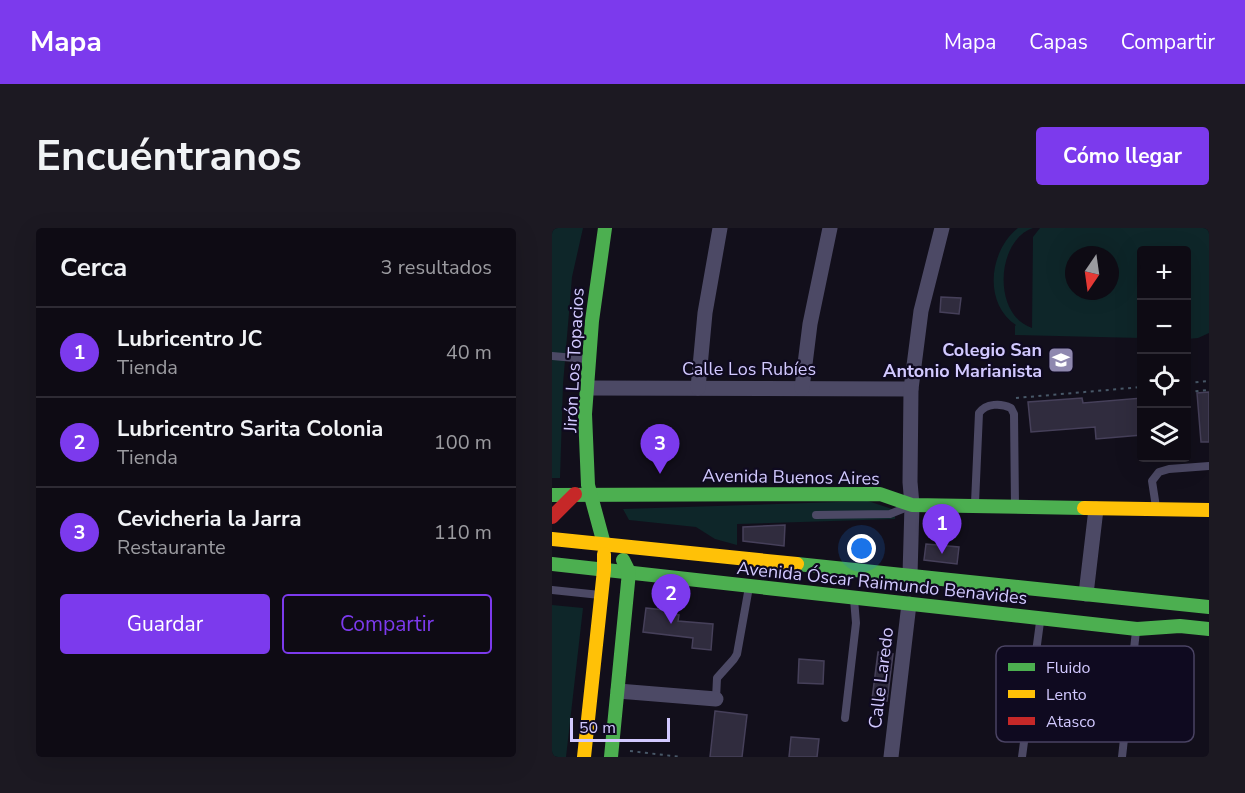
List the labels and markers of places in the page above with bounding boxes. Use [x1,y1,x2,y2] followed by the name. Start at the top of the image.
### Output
[883,338,1042,383] place label: Colegio San Antonio Marianista
[1046,345,1076,375] school or university icon: Colegio San Antonio Marianista
[640,424,680,474] pin: 3
[922,504,962,554] pin: 1
[652,574,690,624] pin: 2

